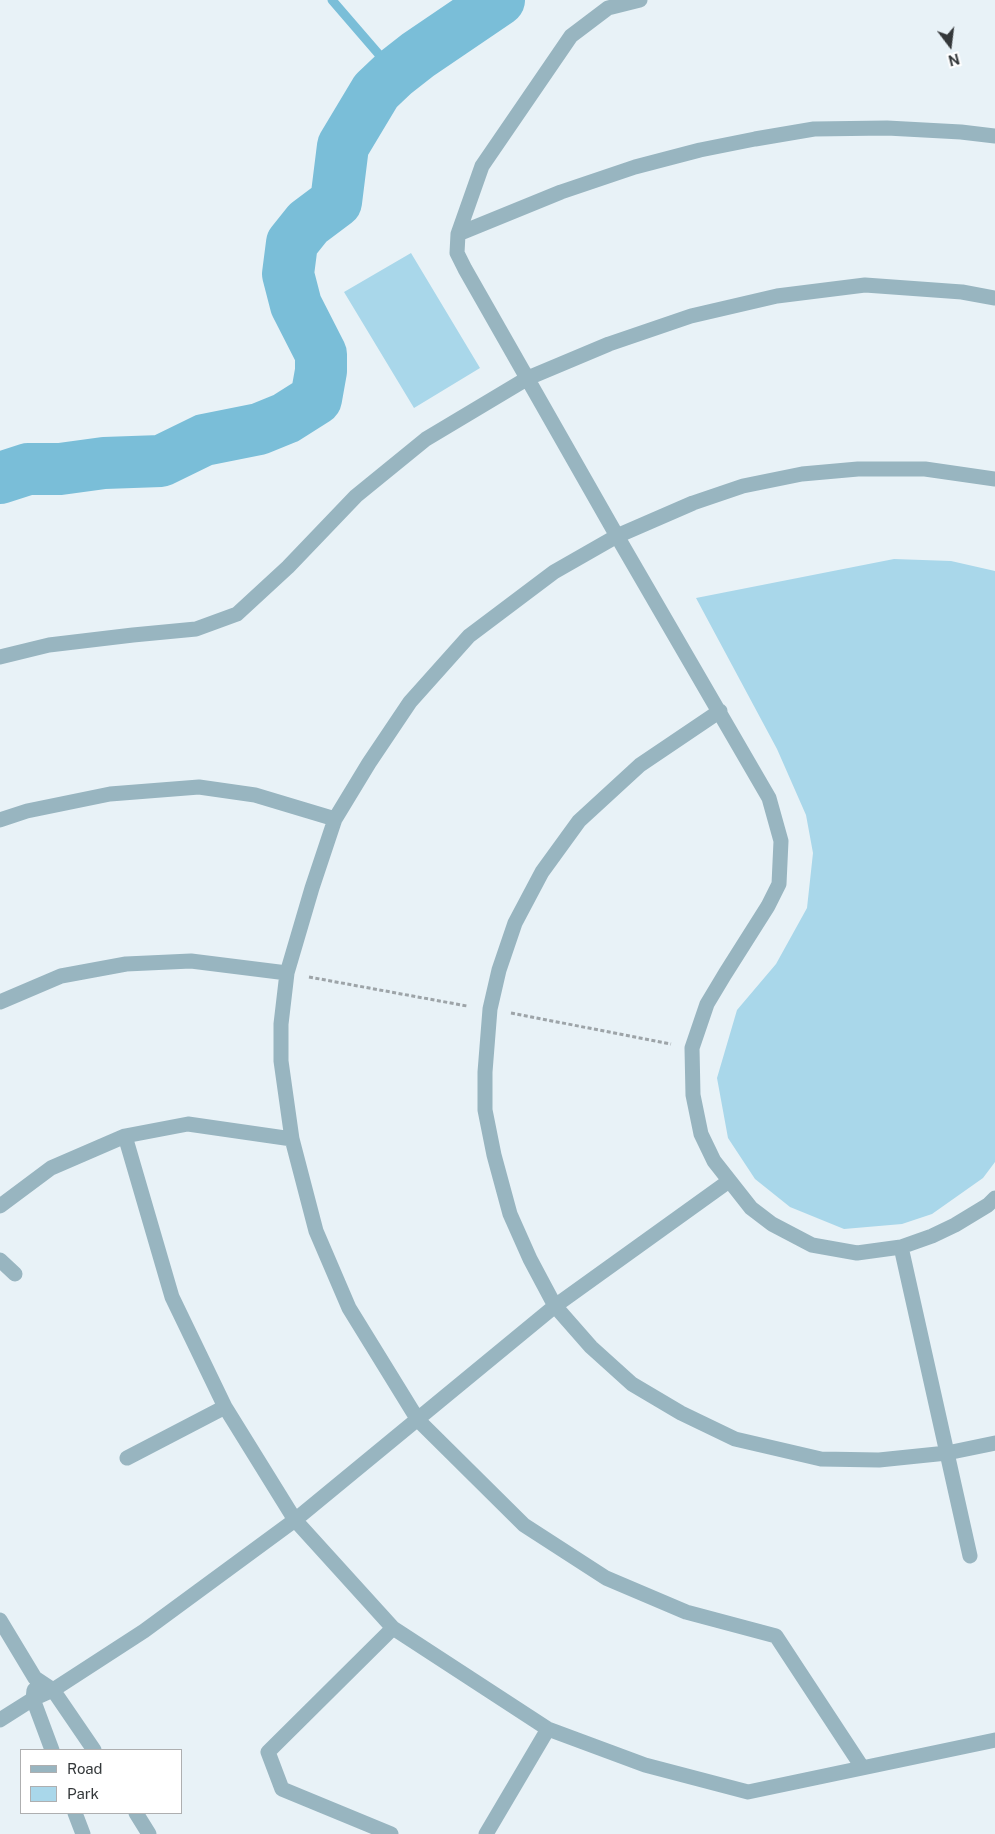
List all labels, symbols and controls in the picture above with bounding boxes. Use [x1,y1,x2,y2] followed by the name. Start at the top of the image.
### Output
[925,20,975,70] north arrow
[947,50,961,69] text: N
[20,1749,182,1814] legend
[67,1760,103,1777] text: Road
[67,1785,99,1802] text: Park

